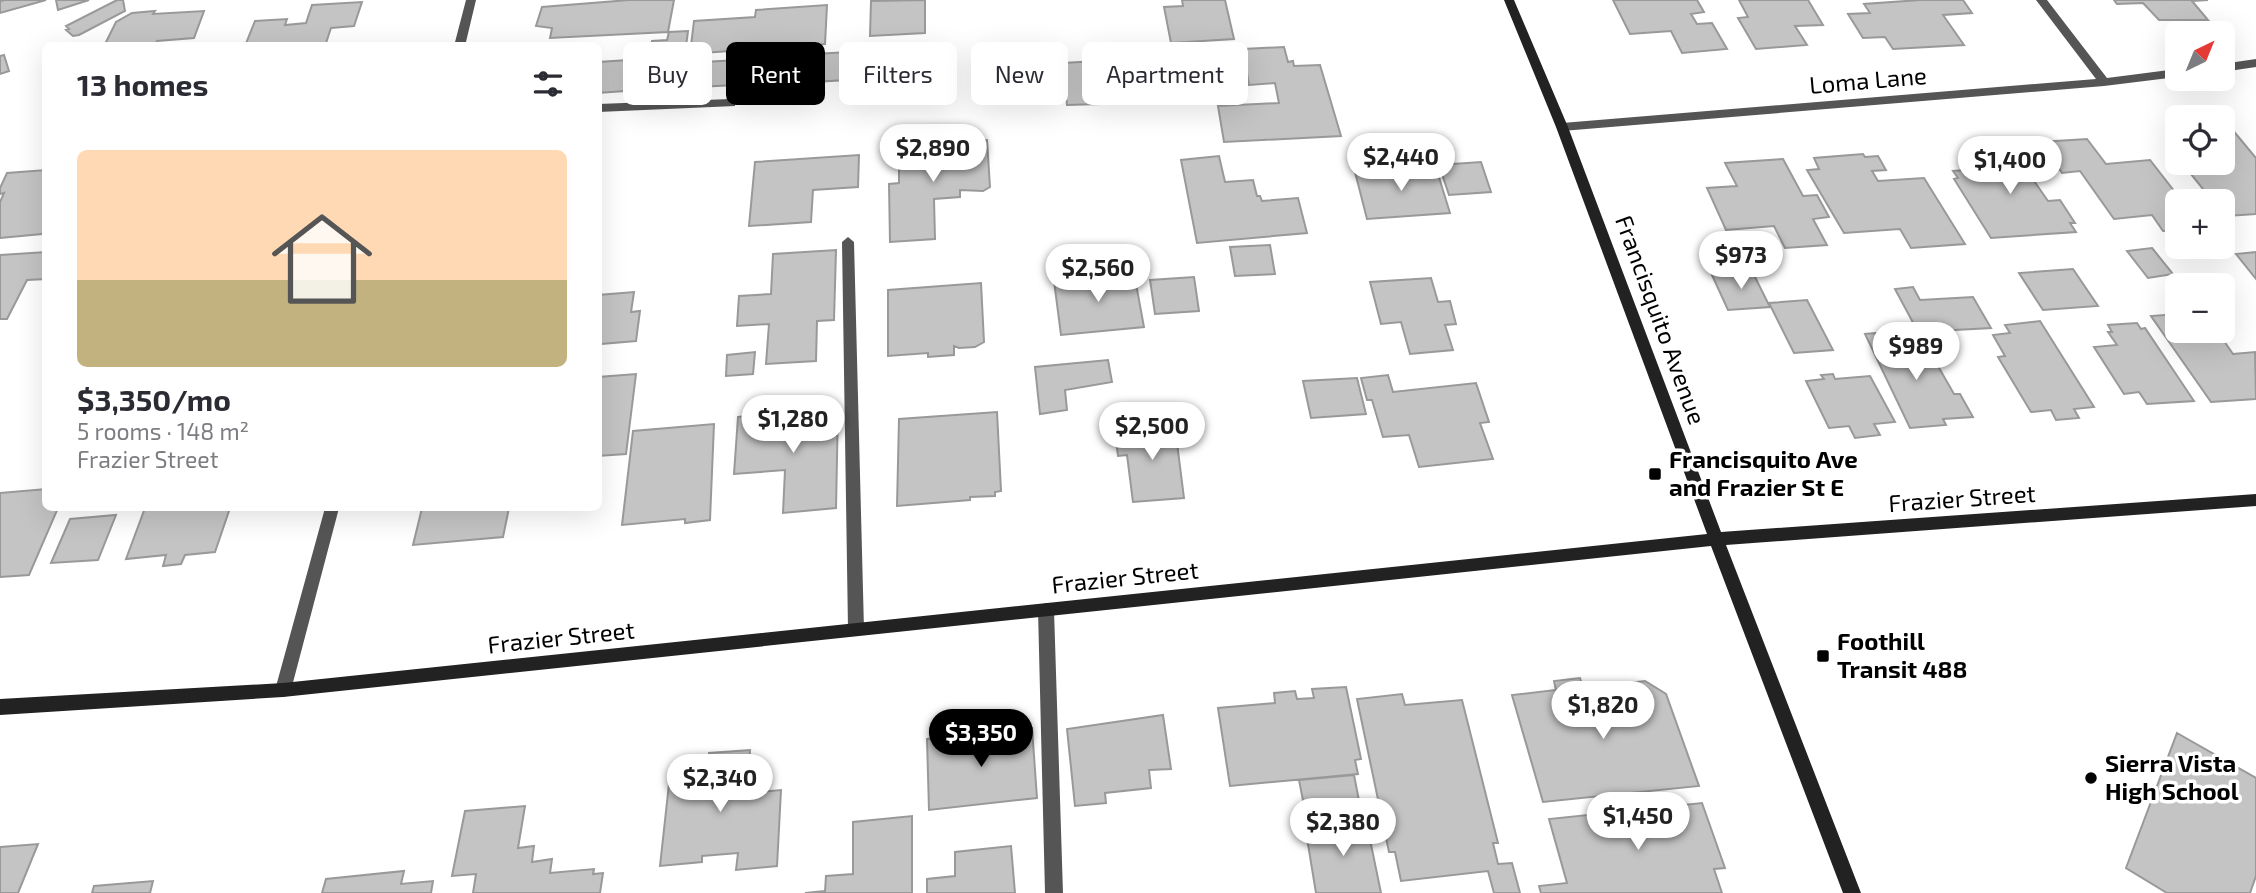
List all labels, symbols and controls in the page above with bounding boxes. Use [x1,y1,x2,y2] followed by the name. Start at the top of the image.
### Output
[2165,21,2235,91] north arrow
[2165,21,2235,343] map controls
[623,42,712,105] chip: Buy
[726,42,825,105] chip: Rent
[839,42,957,105] chip: Filters
[971,42,1068,105] chip: New
[1082,42,1248,105] chip: Apartment
[1808,60,1928,99] street label: Loma Lane
[529,65,567,103] icon: filters
[77,66,208,102] text: 13 homes
[2165,105,2235,175] button: locate
[876,124,990,184] pin: $2,890
[896,133,970,161] text: $2,890
[1344,134,1458,193] pin: $2,440
[1953,136,2067,196] pin: $1,400
[1363,142,1439,170] text: $2,440
[1974,145,2046,173] text: $1,400
[2165,189,2235,259] button: +
[259,196,385,322] icon: home
[1610,211,1713,428] street label: Francisquito Avenue
[1700,232,1782,291] pin: $973
[1715,240,1767,268] text: $973
[1041,244,1155,304] pin: $2,560
[1061,253,1135,281] text: $2,560
[2165,273,2235,343] button: −
[1875,322,1957,382] pin: $989
[1889,331,1943,359] text: $989
[77,381,231,417] text: $3,350/mo
[736,396,850,455] pin: $1,280
[1095,402,1209,462] pin: $2,500
[757,404,829,432] text: $1,280
[1115,411,1189,439] text: $2,500
[77,417,249,445] text: 5 rooms · 148 m²
[1669,444,1858,501] place label: Francisquito Ave and Frazier St E
[77,445,218,473] text: Frazier Street
[1647,466,1663,482] marker: Francisquito Ave and Frazier St E
[1887,478,2037,517] street label: Frazier Street
[1050,554,1200,599] street label: Frazier Street
[486,614,636,659] street label: Frazier Street
[1837,626,1968,683] place label: Foothill Transit 488
[1815,648,1831,664] marker: Foothill Transit 488
[1546,682,1660,741] pin: $1,820
[1567,690,1639,718] text: $1,820
[924,710,1038,769] pin: $3,350
[945,718,1017,746] text: $3,350
[2105,748,2239,805] place label: Sierra Vista High School
[663,754,777,814] pin: $2,340
[683,763,757,791] text: $2,340
[2083,770,2099,786] marker: Sierra Vista High School
[1581,792,1695,852] pin: $1,450
[1286,798,1400,858] pin: $2,380
[1603,801,1673,829] text: $1,450
[1306,807,1380,835] text: $2,380

